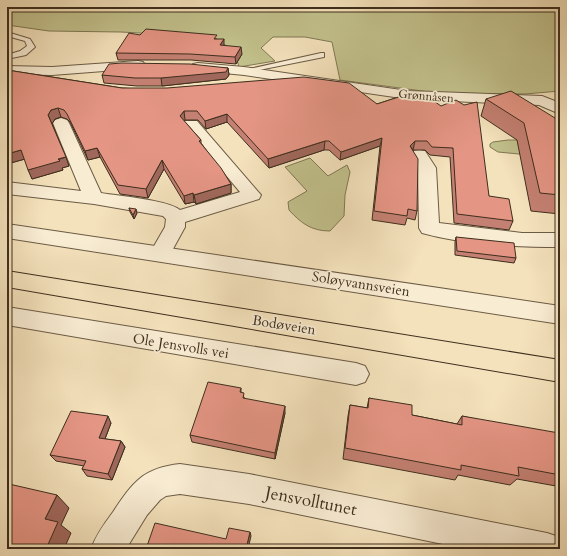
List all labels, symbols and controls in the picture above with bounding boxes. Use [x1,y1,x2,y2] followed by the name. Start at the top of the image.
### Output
[398,86,455,106] street label: Grønnåsen
[311,267,411,301] street label: Soløyvannsveien
[251,311,317,339] street label: Bodøveien
[132,329,230,363] street label: Ole Jensvolls vei
[260,480,359,521] street label: Jensvolltunet

